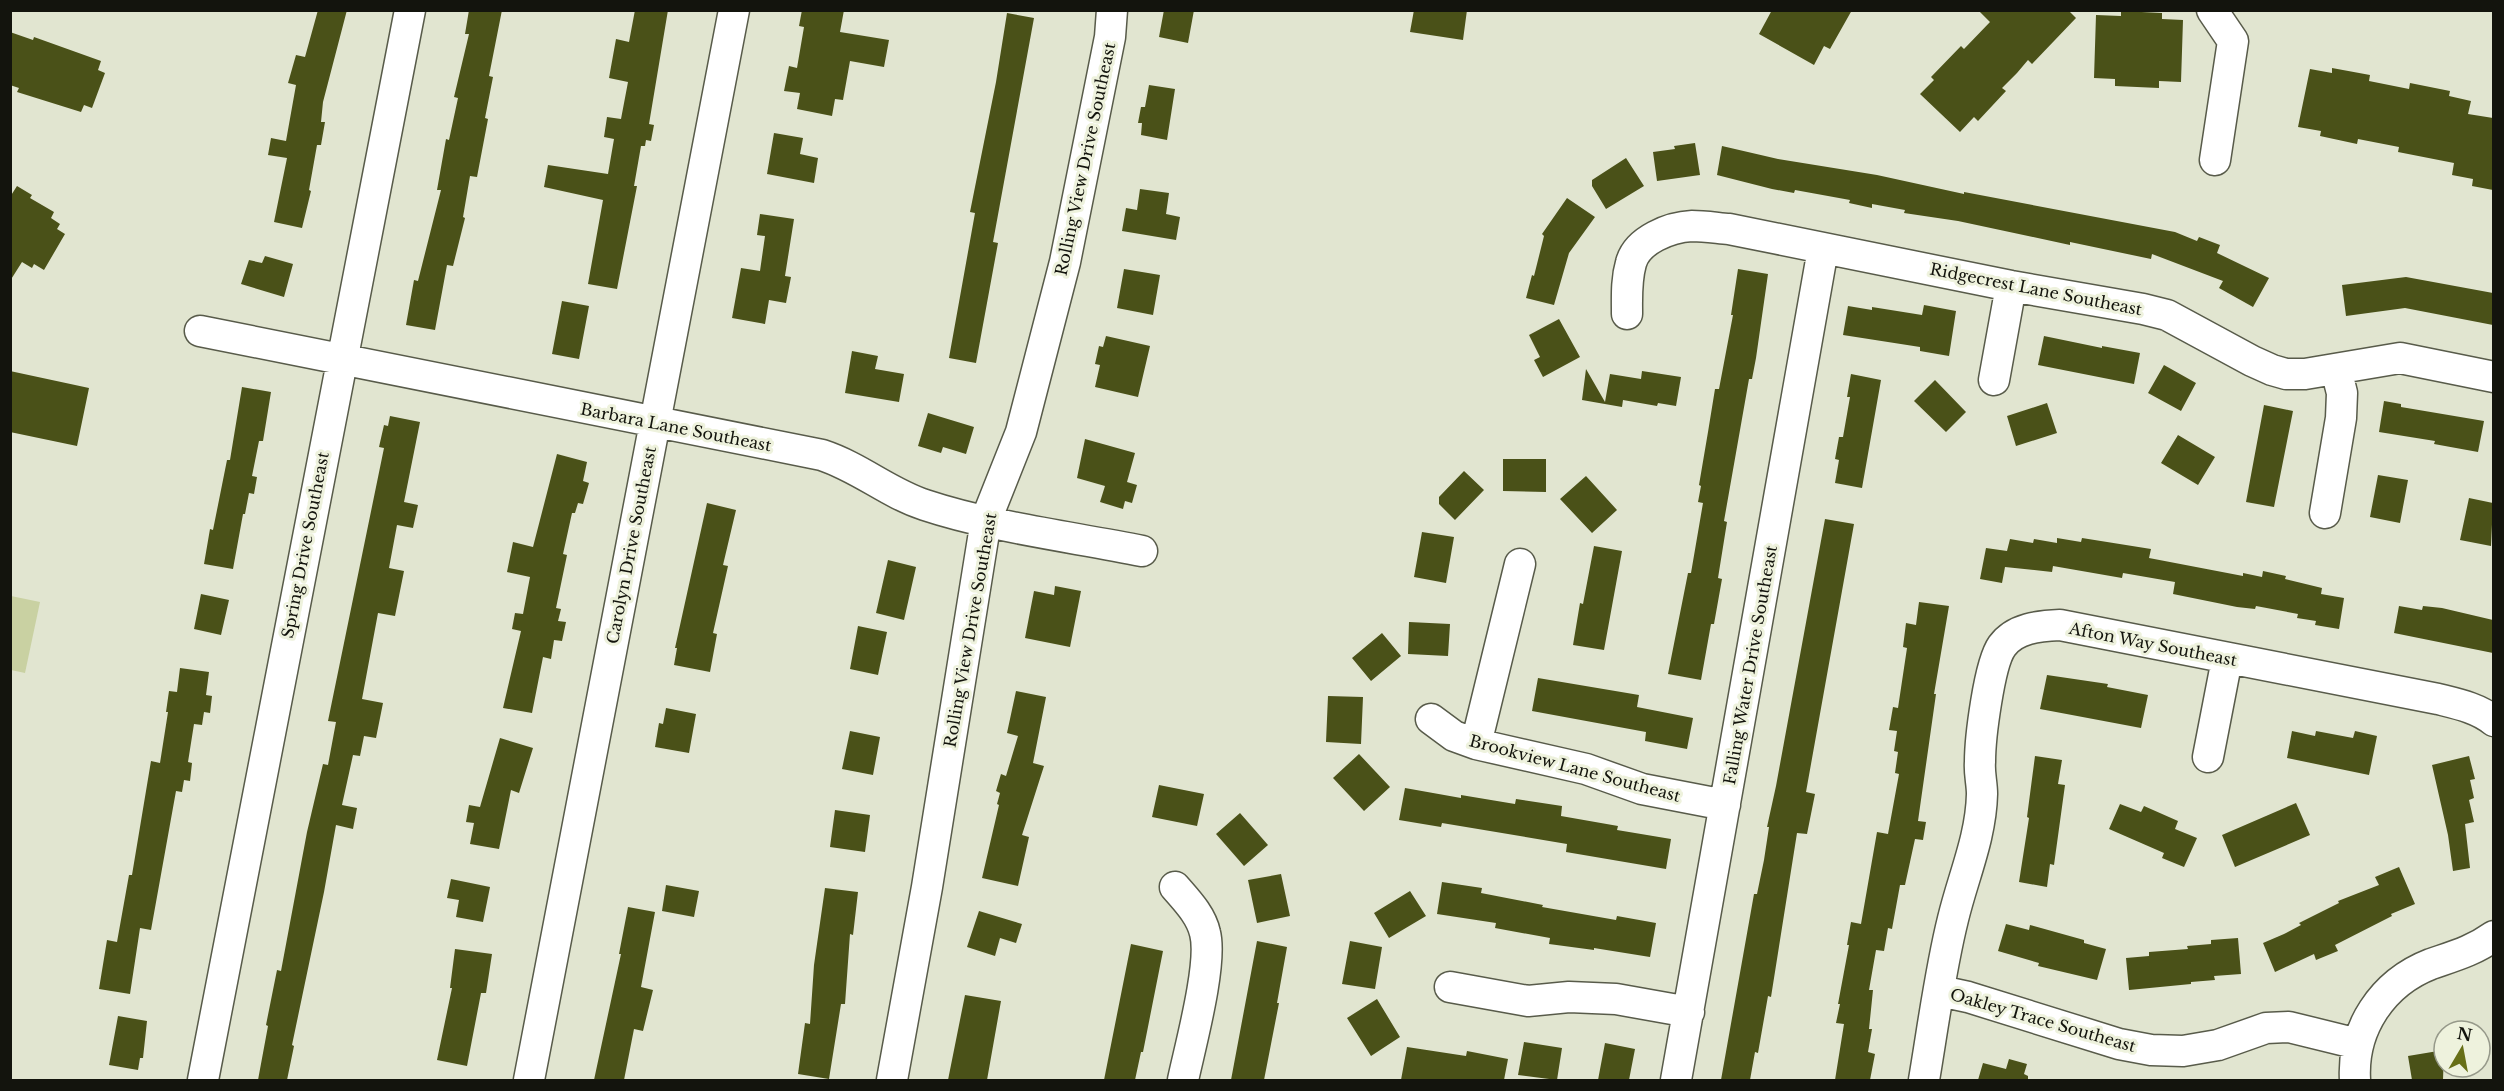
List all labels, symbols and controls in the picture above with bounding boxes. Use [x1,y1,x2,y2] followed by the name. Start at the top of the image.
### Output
[1050,41,1120,277] street label: Rolling View Drive Southeast
[1928,259,2144,319] street label: Ridgecrest Lane Southeast
[579,399,773,455] street label: Barbara Lane Southeast
[602,445,660,645] street label: Carolyn Drive Southeast
[277,450,333,640] street label: Spring Drive Southeast
[939,511,1001,749] street label: Rolling View Drive Southeast
[1719,544,1781,786] street label: Falling Water Drive Southeast
[2066,618,2239,670] street label: Afton Way Southeast
[1467,730,1683,806] street label: Brookview Lane Southeast
[1948,984,2138,1056] street label: Oakley Trace Southeast
[2432,1019,2492,1079] north arrow
[2455,1023,2474,1045] text: N

